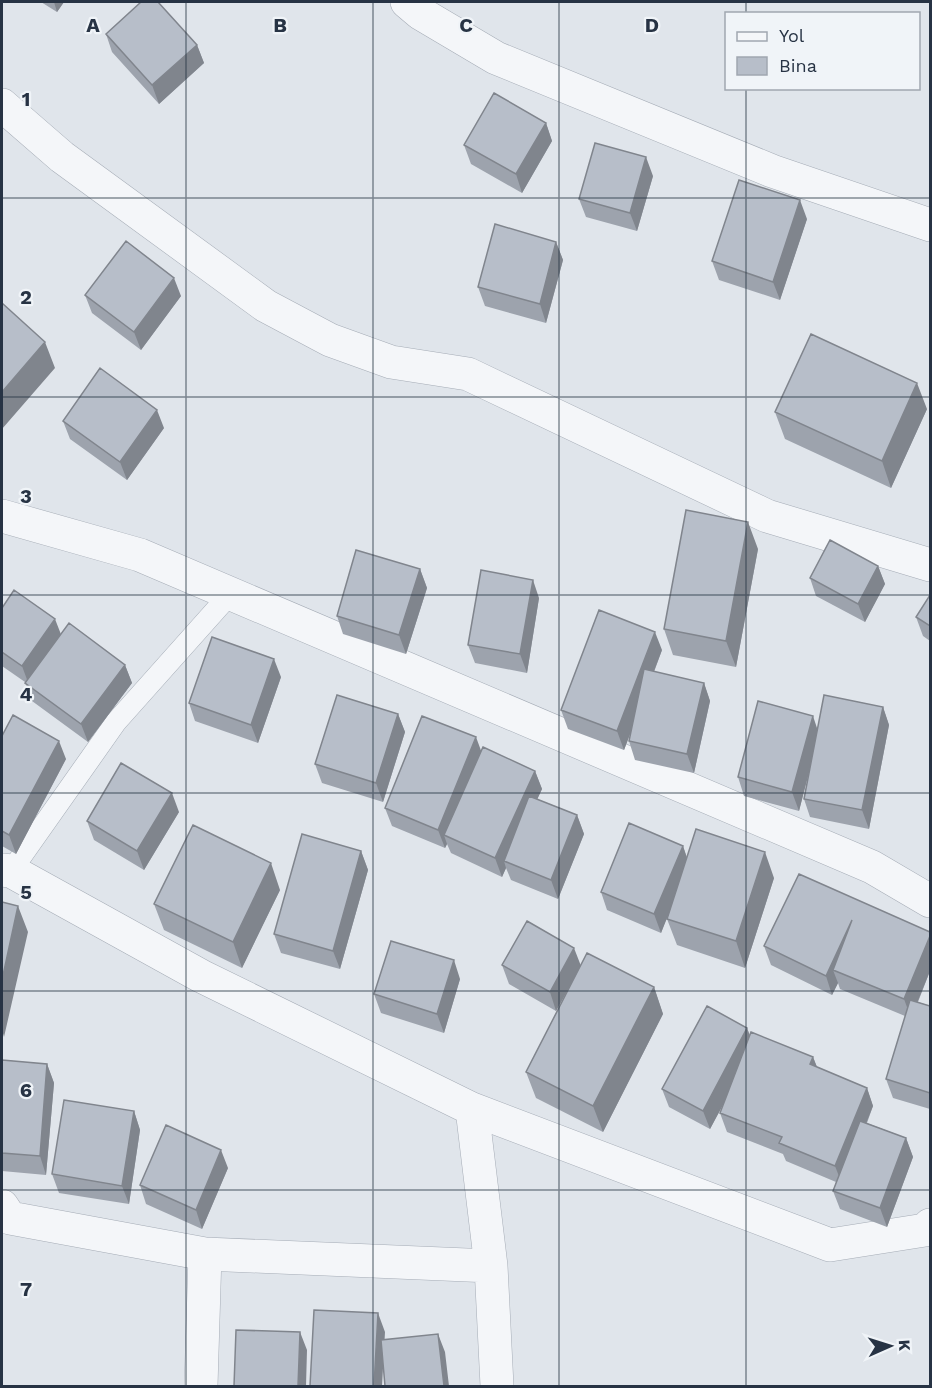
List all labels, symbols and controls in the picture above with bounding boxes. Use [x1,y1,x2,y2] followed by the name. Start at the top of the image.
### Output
[725,12,920,90] legend
[86,13,100,37] text: A
[273,13,287,37] text: B
[459,13,473,37] text: C
[645,13,659,37] text: D
[779,25,805,46] text: Yol
[779,55,817,76] text: Bina
[22,87,30,111] text: 1
[20,285,32,309] text: 2
[20,484,32,508] text: 3
[20,682,33,706] text: 4
[20,880,32,904] text: 5
[20,1078,32,1102] text: 6
[20,1277,32,1301] text: 7
[860,1316,920,1376] north arrow
[895,1339,914,1351] text: K

